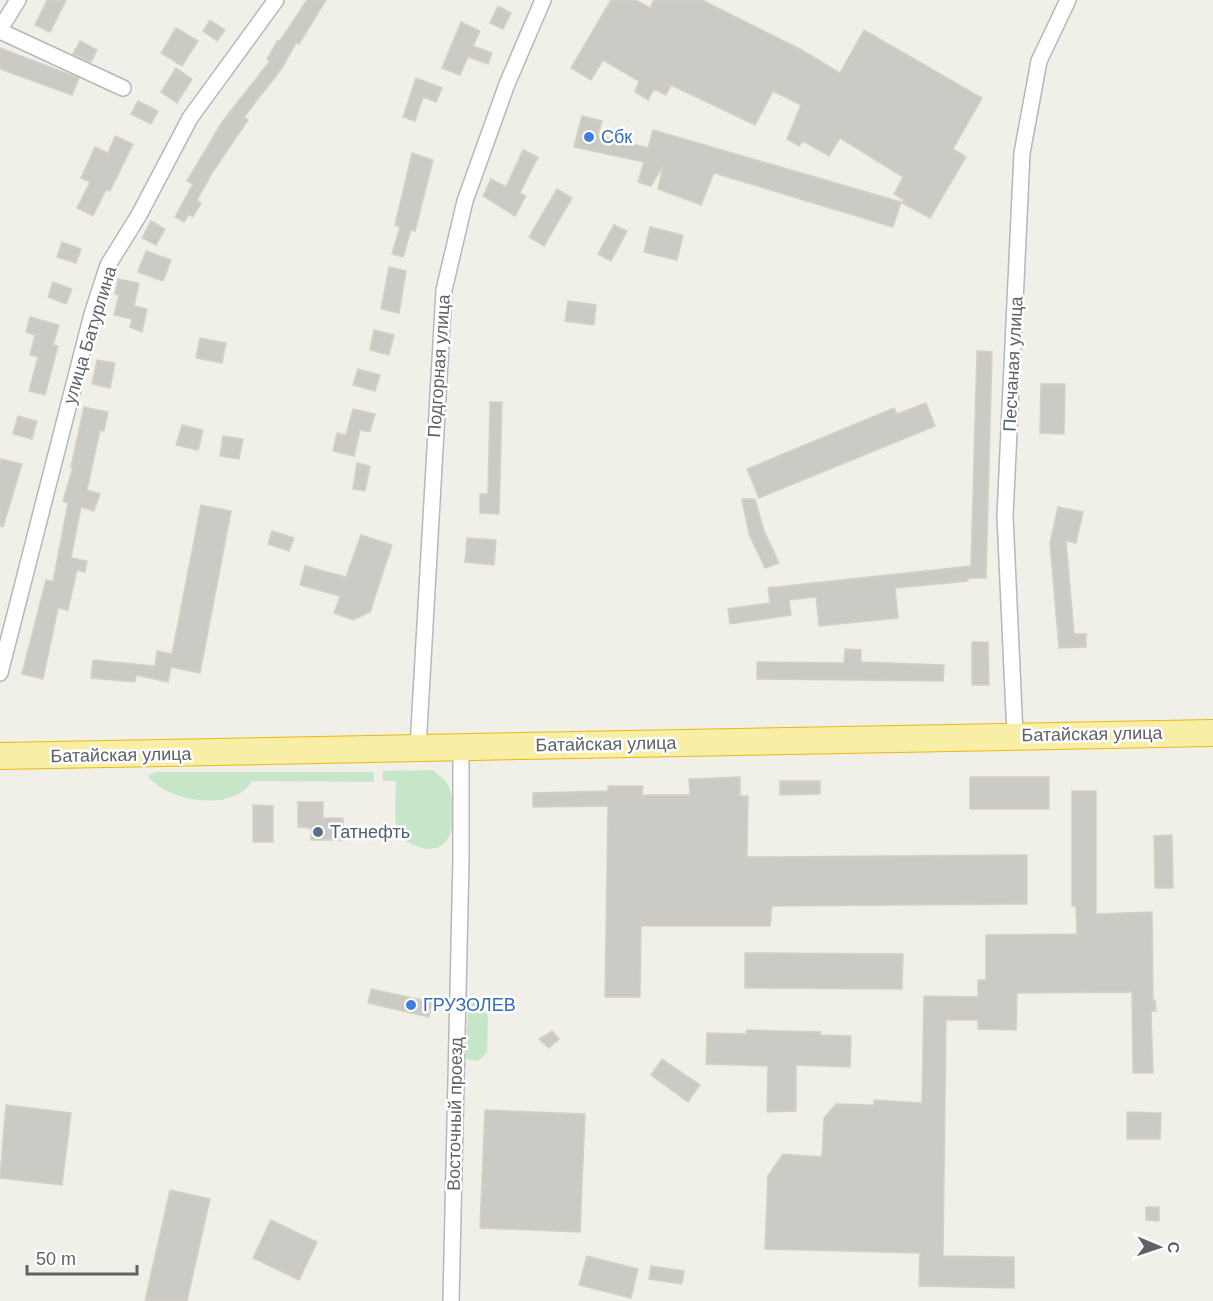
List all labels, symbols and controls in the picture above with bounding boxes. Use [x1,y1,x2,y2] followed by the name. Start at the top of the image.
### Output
[601,127,632,147] place label: Сбк
[582,130,596,144] marker: Сбк
[60,263,121,406] street label: улица Батурлина
[424,293,454,438] street label: Подгорная улица
[999,295,1027,432] street label: Песчаная улица
[1021,723,1164,745] street label: Батайская улица
[535,733,678,755] street label: Батайская улица
[50,744,193,766] street label: Батайская улица
[330,822,410,842] place label: Татнефть
[311,825,325,839] marker: Татнефть
[423,995,516,1015] place label: ГРУЗОЛЕВ
[404,998,418,1012] marker: ГРУЗОЛЕВ
[444,1036,466,1191] street label: Восточный проезд
[1129,1217,1189,1277] north arrow
[27,1238,136,1276] scale bar
[1165,1241,1182,1254] text: С
[36,1249,76,1269] text: 50 m

